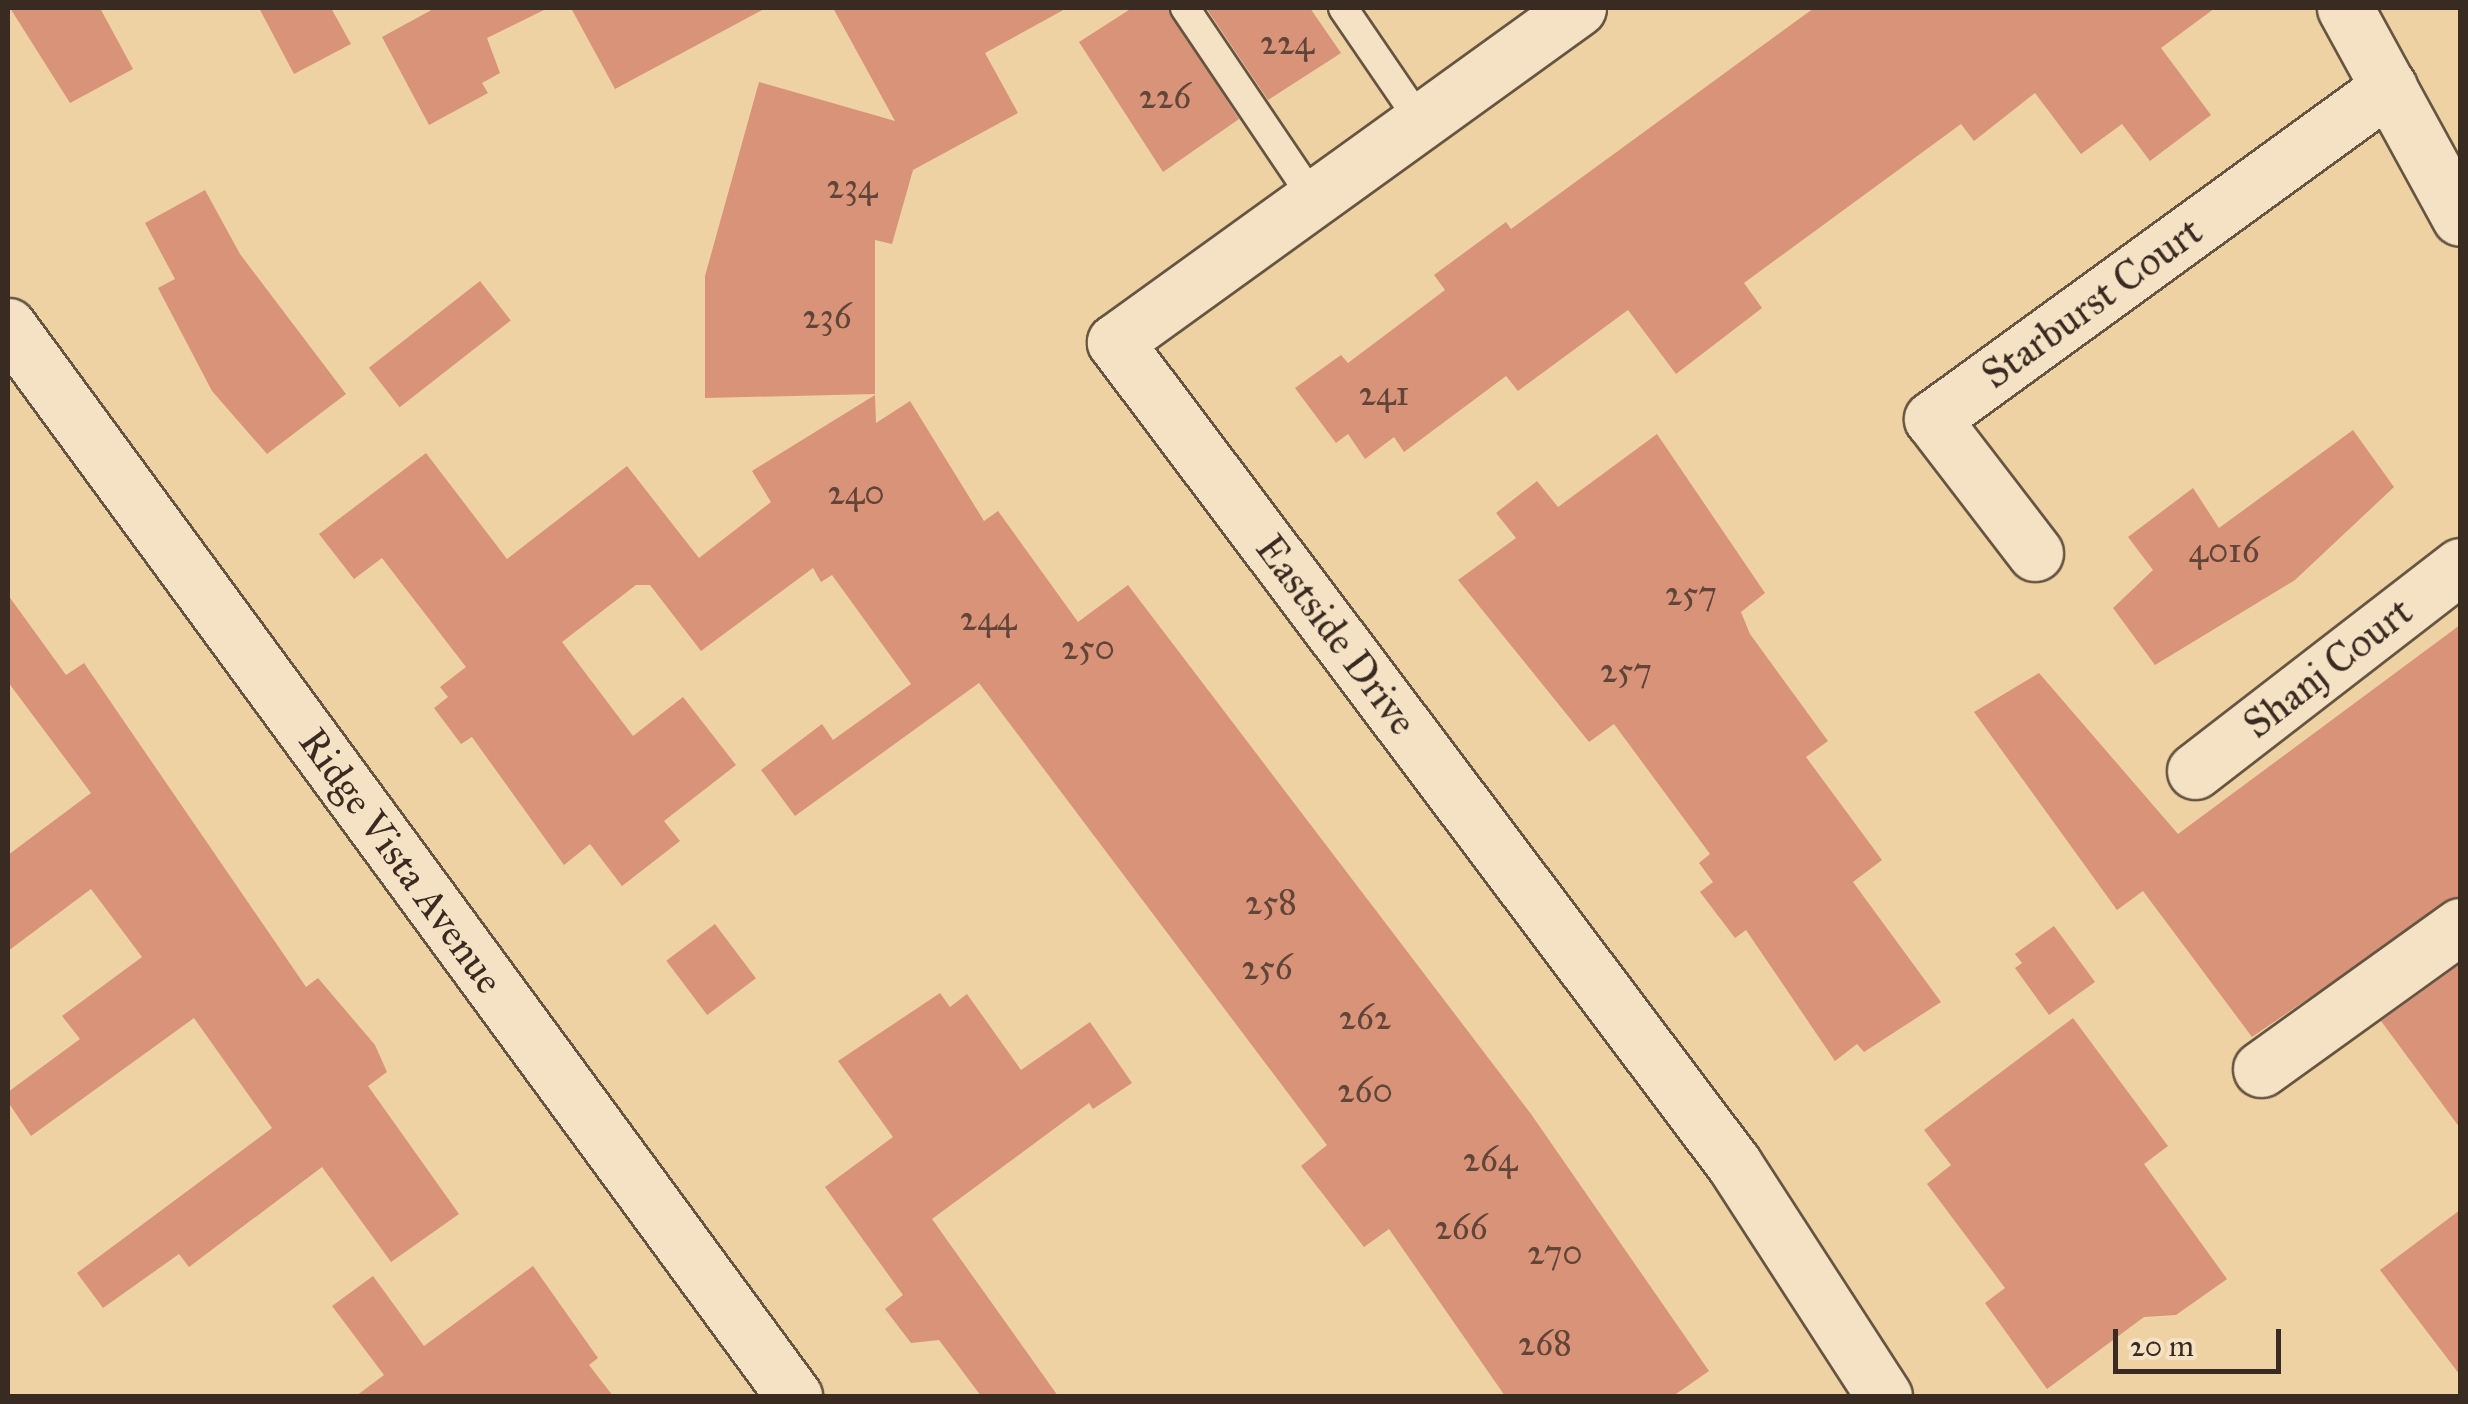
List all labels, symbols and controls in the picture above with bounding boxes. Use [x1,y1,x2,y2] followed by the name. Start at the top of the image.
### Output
[1260,22,1314,64] house number: 224
[1139,76,1191,118] house number: 226
[827,166,877,208] house number: 234
[1973,207,2211,399] street label: Starburst Court
[802,296,852,338] house number: 236
[1359,373,1409,415] house number: 241
[827,472,885,514] house number: 240
[1245,526,1427,744] street label: Eastside Drive
[2188,530,2260,572] house number: 4016
[1665,573,1717,615] house number: 257
[2234,587,2422,749] street label: Shanj Court
[960,598,1016,640] house number: 244
[1061,627,1115,669] house number: 250
[1600,650,1652,692] house number: 257
[289,719,513,1003] street label: Ridge Vista Avenue
[1245,882,1297,924] house number: 258
[1241,947,1293,989] house number: 256
[1339,997,1391,1039] house number: 262
[1337,1070,1393,1112] house number: 260
[1463,1139,1517,1181] house number: 264
[1434,1207,1488,1249] house number: 266
[1527,1232,1583,1274] house number: 270
[2118,1309,2286,1371] scale bar
[1518,1323,1572,1365] house number: 268
[2130,1328,2194,1364] text: 20 m

